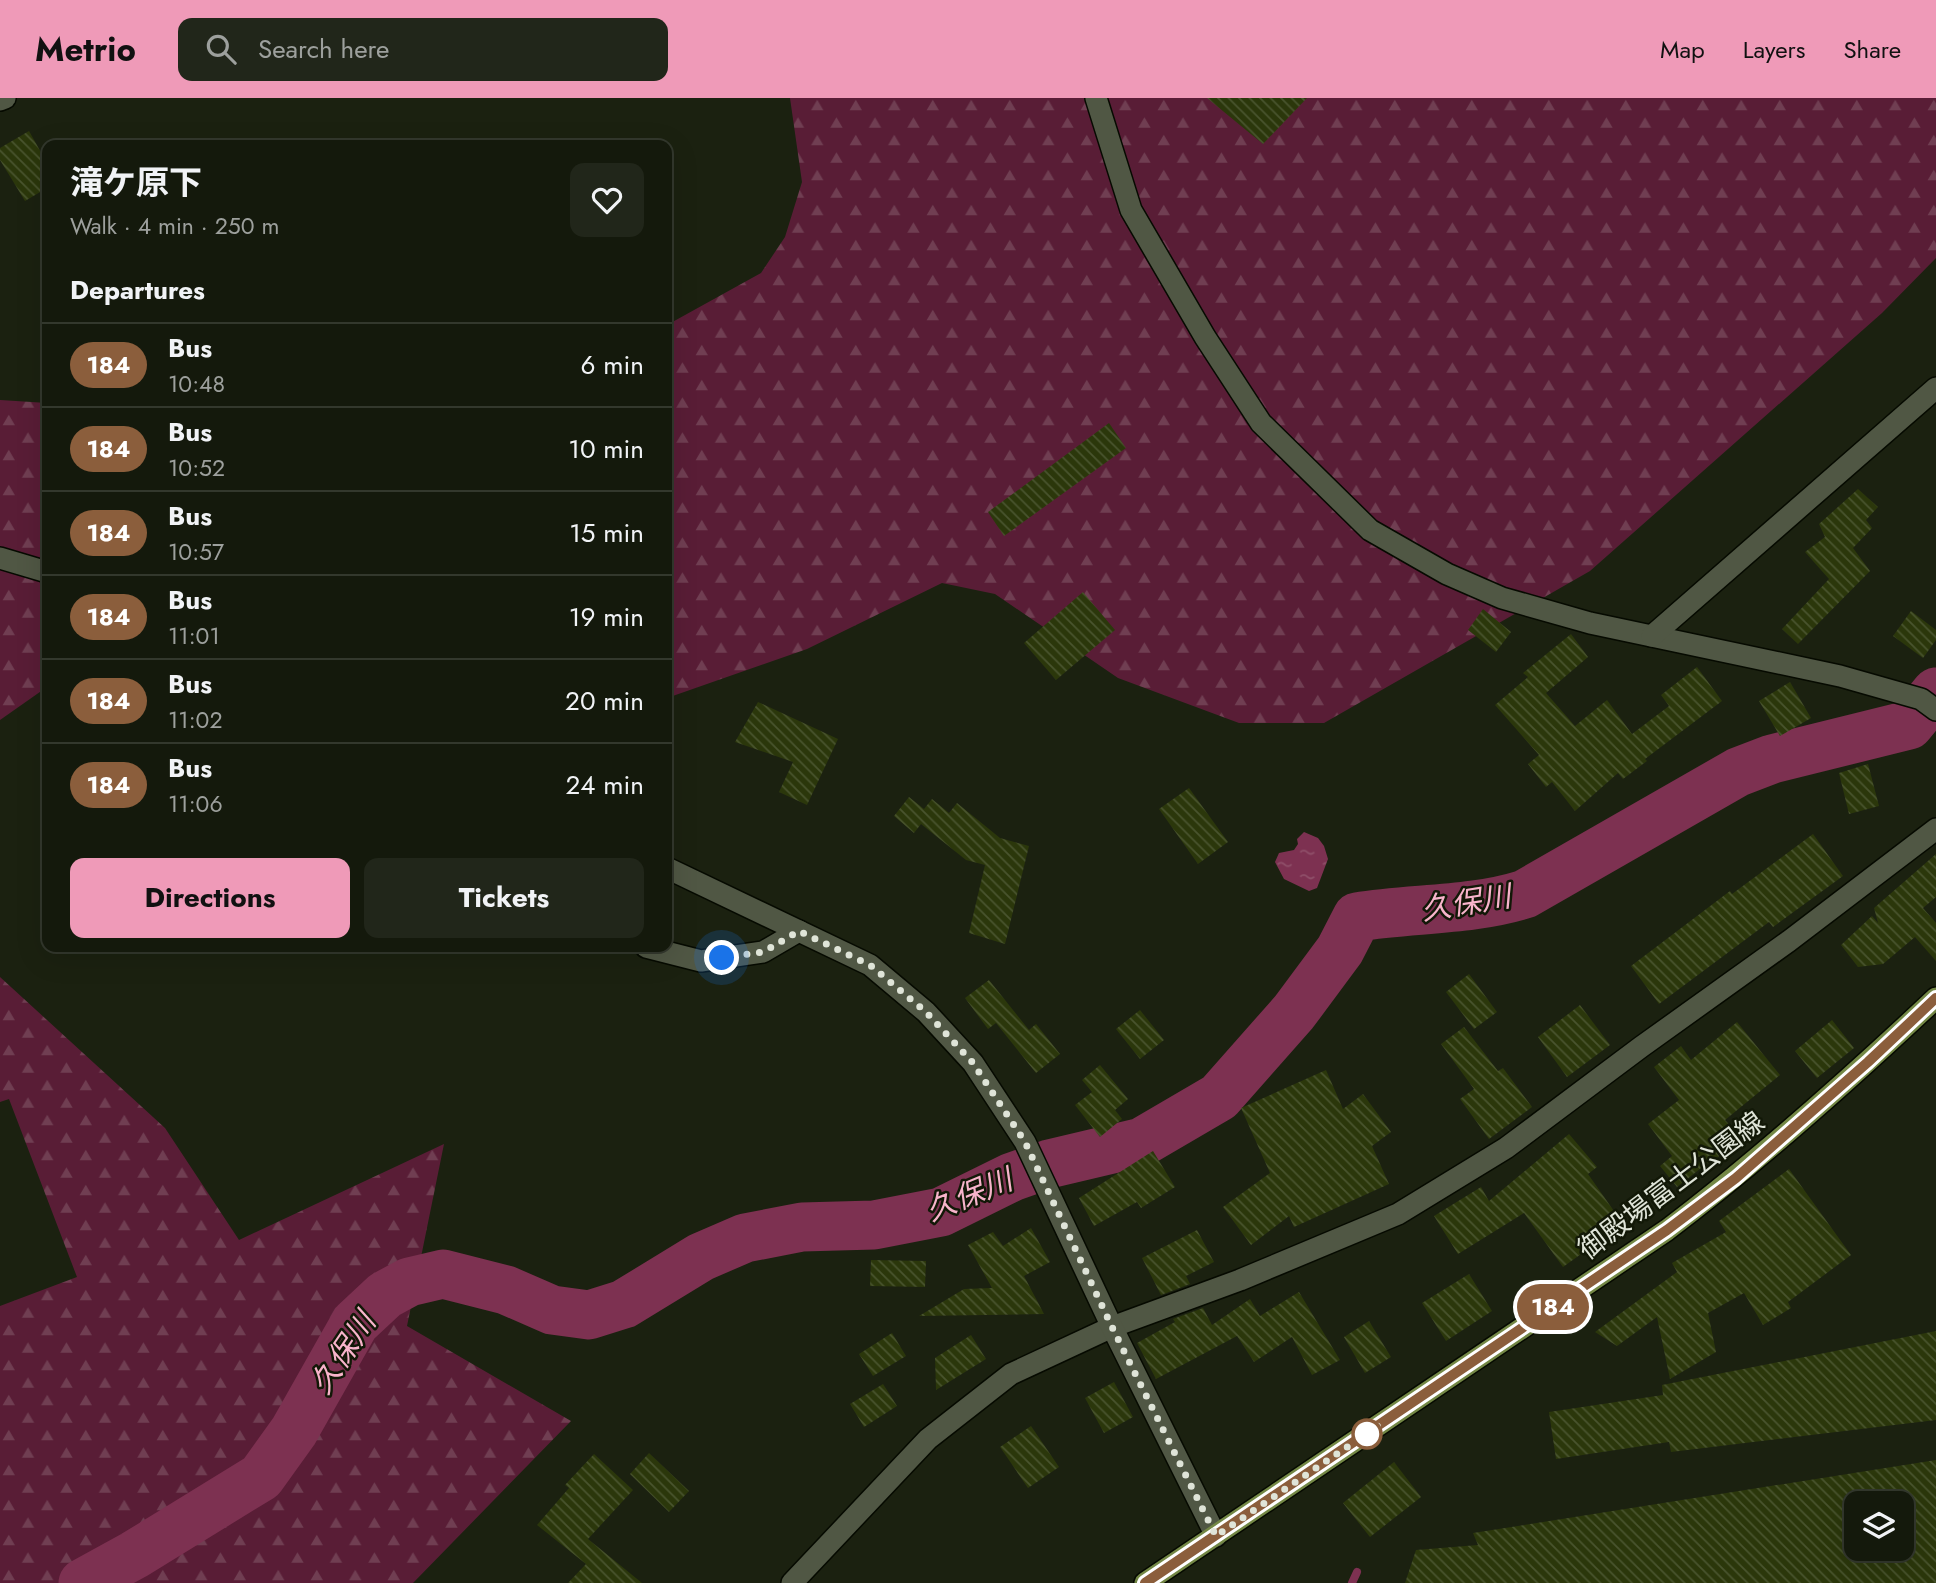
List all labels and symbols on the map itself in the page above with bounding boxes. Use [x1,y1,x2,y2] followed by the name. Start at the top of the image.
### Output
[1418,874,1517,931] water label: 久保川
[704,940,739,975] your location
[1570,1102,1773,1269] street label: 御殿場富士公園線
[919,1157,1021,1231] water label: 久保川
[1513,1284,1593,1330] line badge: 184
[300,1301,387,1402] water label: 久保川
[1352,1419,1382,1449] unlabelled marker

